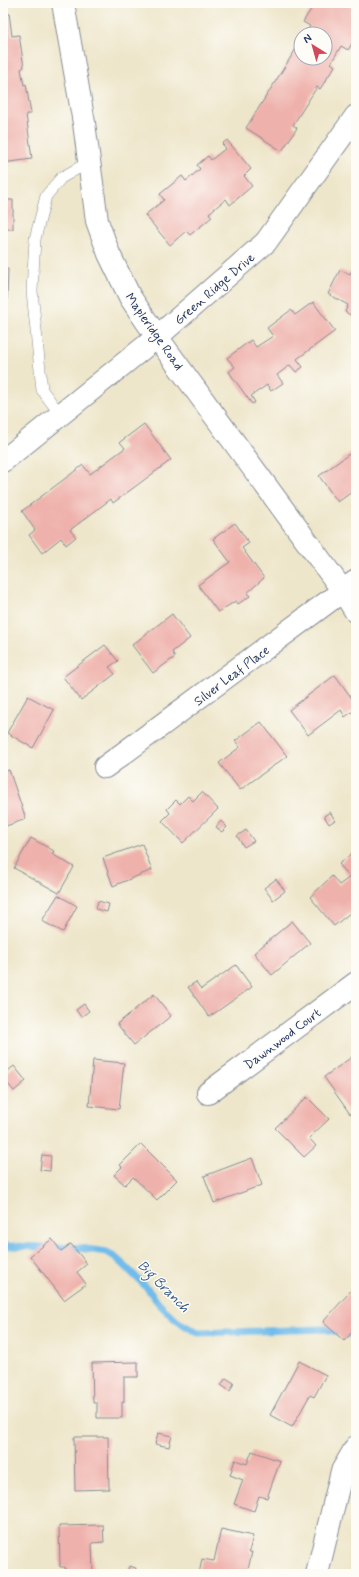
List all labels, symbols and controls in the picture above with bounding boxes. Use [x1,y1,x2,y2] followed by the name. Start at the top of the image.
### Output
[293,26,333,66] north arrow
[300,31,315,47] text: N
[171,249,260,330] street label: Green Ridge Drive
[120,290,187,375] street label: Mapleridge Road
[191,642,273,710] street label: Silver Leaf Place
[241,1005,325,1074] street label: Dawnwood Court
[132,1257,193,1318] water label: Big Branch

